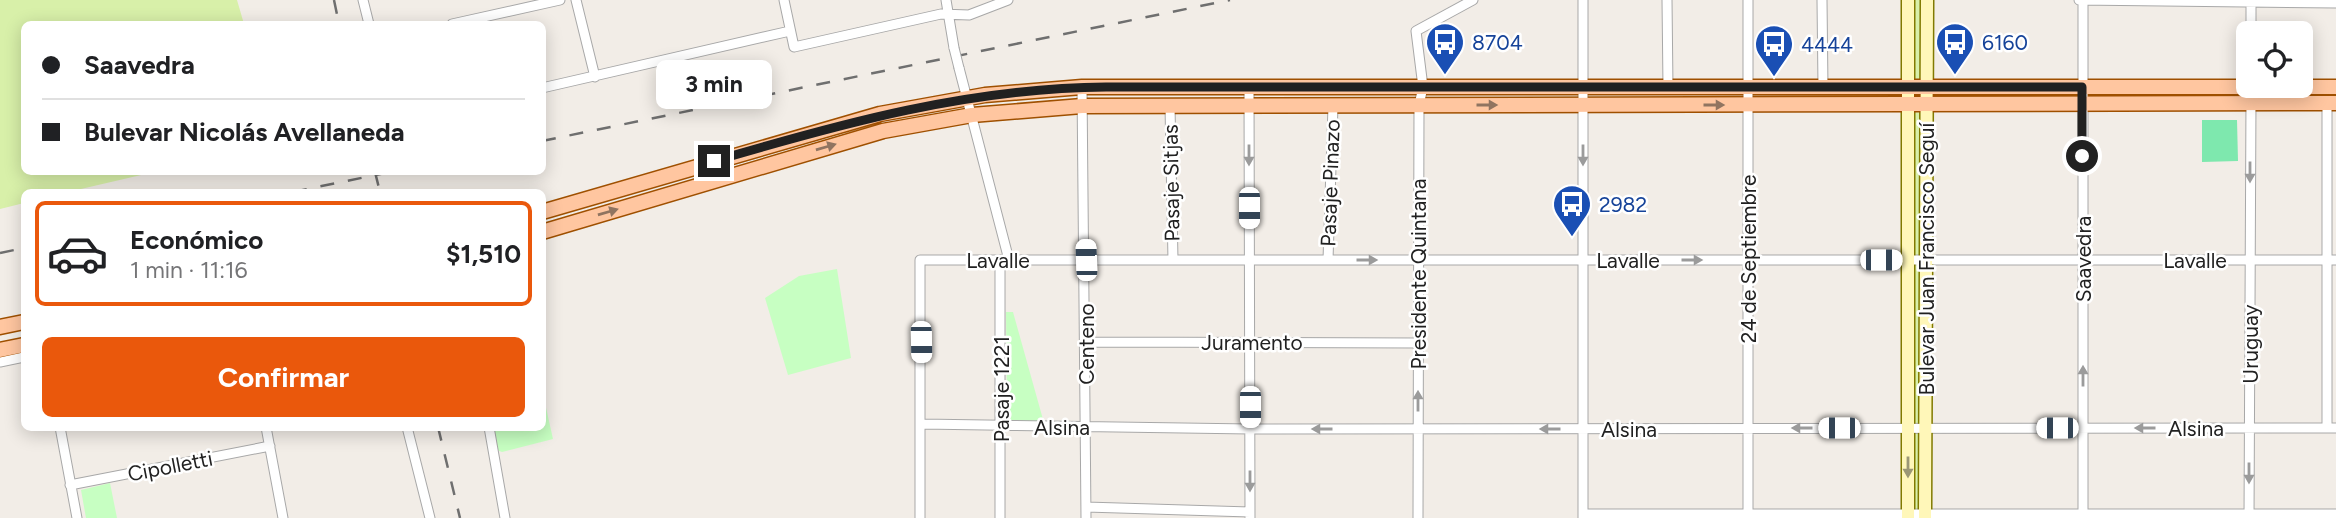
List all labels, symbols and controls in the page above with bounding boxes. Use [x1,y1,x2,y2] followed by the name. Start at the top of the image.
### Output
[1424,21,1466,76] bus stop icon: 8704
[1934,21,1976,76] bus stop icon: 6160
[2236,21,2313,98] map controls
[2236,21,2313,98] button: locate
[1753,23,1795,78] bus stop icon: 4444
[1472,30,1523,55] place label: 8704
[1982,30,2028,55] place label: 6160
[1801,32,1853,57] place label: 4444
[84,49,195,81] text: Saavedra
[656,60,772,108] callout: 3 min
[685,70,743,98] text: 3 min
[1476,99,1498,111] one-way arrow
[1704,99,1726,111] one-way arrow
[84,116,405,148] text: Bulevar Nicolás Avellaneda
[1315,119,1345,247] street label: Pasaje Pinazo
[1914,121,1939,395] street label: Bulevar Juan Francisco Seguí
[1157,124,1185,242] street label: Pasaje Sitjas
[2066,140,2098,172] route start
[815,141,837,152] one-way arrow
[1243,144,1255,166] one-way arrow
[698,145,730,177] route end
[1577,145,1589,167] one-way arrow
[2244,161,2256,183] one-way arrow
[1736,175,1761,343] street label: 24 de Septiembre
[1406,178,1431,370] street label: Presidente Quintana
[1551,183,1593,238] bus stop icon: 2982
[1239,187,1260,229] car
[1599,192,1647,217] place label: 2982
[597,206,619,217] one-way arrow
[2071,216,2096,302] street label: Saavedra
[46,222,109,285] icon: car
[130,224,263,256] text: Económico
[446,238,521,270] text: $1,510
[1075,239,1098,281] car
[966,248,1030,273] street label: Lavalle
[1596,248,1660,273] street label: Lavalle
[2163,248,2227,273] street label: Lavalle
[1861,250,1903,271] car
[1356,254,1378,266] one-way arrow
[1681,254,1703,266] one-way arrow
[130,256,247,284] text: 1 min · 11:16
[1074,303,1099,385] street label: Centeno
[2238,304,2263,384] street label: Uruguay
[911,321,932,363] car
[1201,330,1303,355] street label: Juramento
[989,336,1014,442] street label: Pasaje 1221
[42,337,525,417] button: Confirmar
[2077,365,2089,387] one-way arrow
[1240,386,1261,428] car
[1412,390,1424,412] one-way arrow
[1034,415,1090,440] street label: Alsina
[2168,416,2224,441] street label: Alsina
[1601,417,1657,442] street label: Alsina
[1819,418,1861,439] car
[2037,418,2079,439] car
[2134,422,2156,434] one-way arrow
[1311,423,1333,435] one-way arrow
[1539,423,1561,435] one-way arrow
[1791,423,1813,434] one-way arrow
[125,446,215,486] street label: Cipolletti
[1902,456,1914,478] one-way arrow
[2243,462,2255,484] one-way arrow
[1244,470,1256,492] one-way arrow

